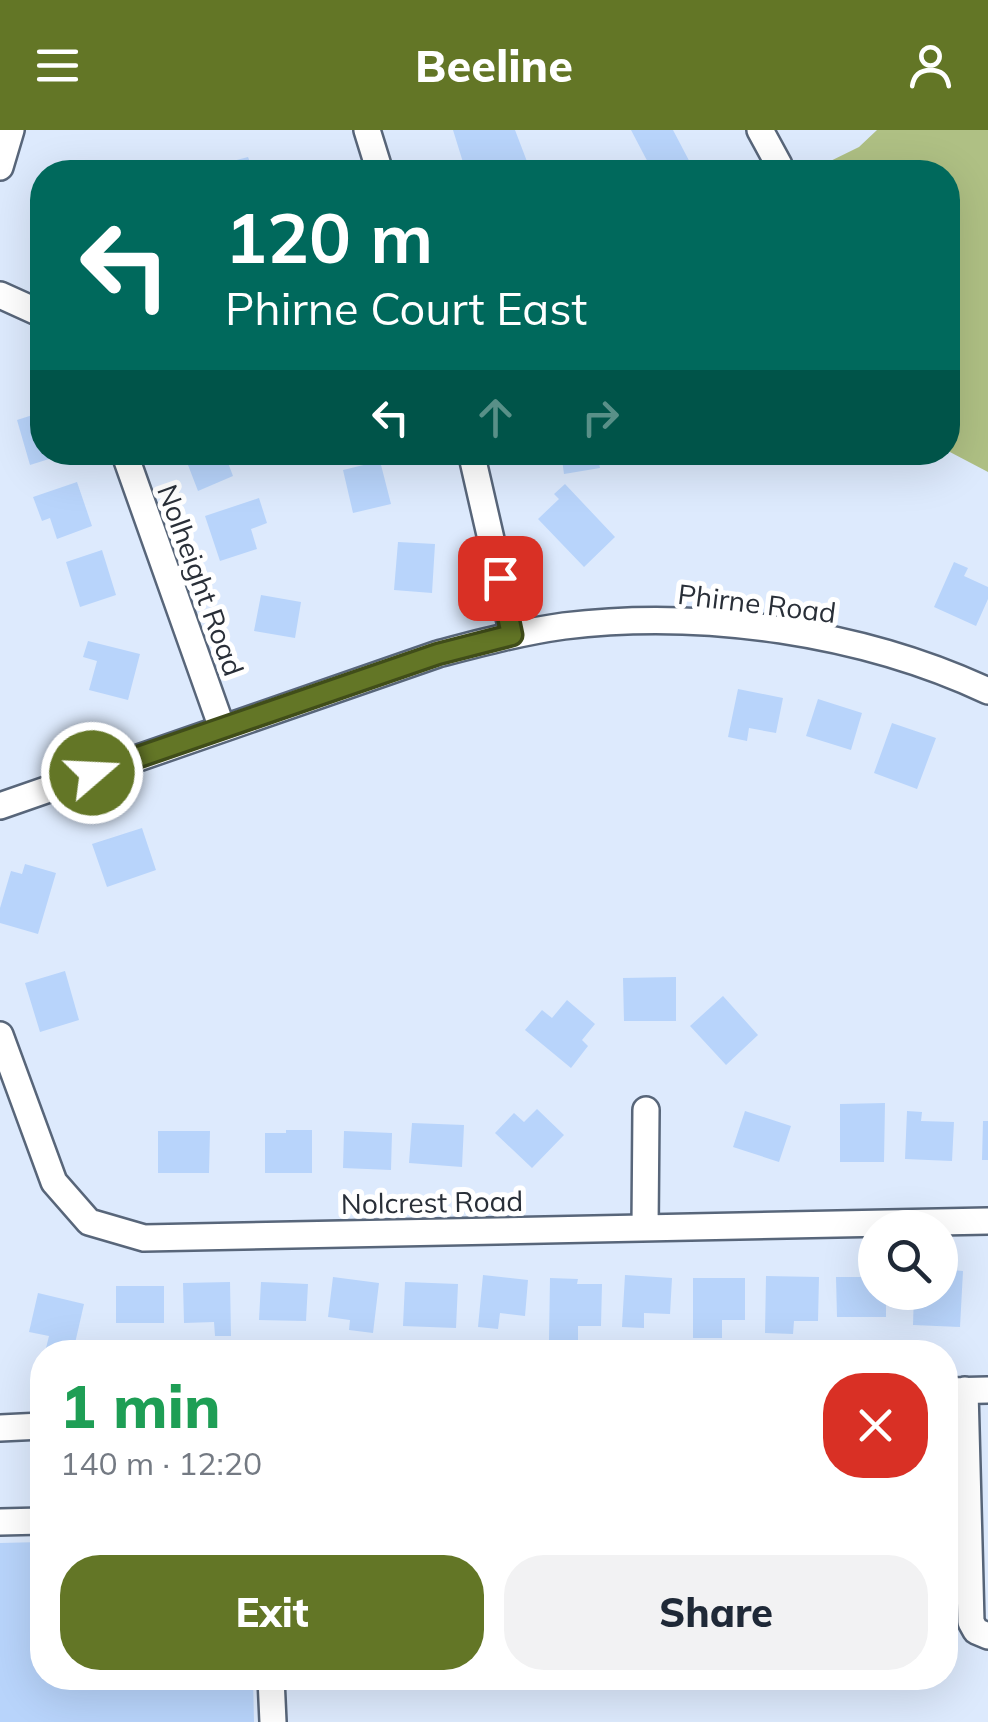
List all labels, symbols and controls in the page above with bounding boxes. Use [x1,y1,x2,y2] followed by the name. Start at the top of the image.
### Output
[415,37,573,93] text: Beeline
[30,38,85,93] icon: menu
[903,38,958,93] icon: person
[225,193,433,281] text: 120 m
[60,200,190,330] icon: left
[225,280,587,336] text: Phirne Court East
[363,390,418,445] icon: left
[468,390,523,445] icon: ahead
[573,390,628,445] icon: right
[150,480,252,680] street label: Nolheight Road
[458,536,543,621] pin
[473,551,528,606] icon: arrive
[676,576,838,630] street label: Phirne Road
[40,721,144,825] position arrow
[341,1183,523,1221] street label: Nolcrest Road
[858,1210,958,1310] map controls
[858,1210,958,1310] button: search
[60,1368,221,1443] text: 1 min
[823,1373,928,1478] button: close
[60,1443,262,1483] text: 140 m · 12:20
[60,1555,484,1670] button: Exit
[504,1555,928,1670] button: Share

